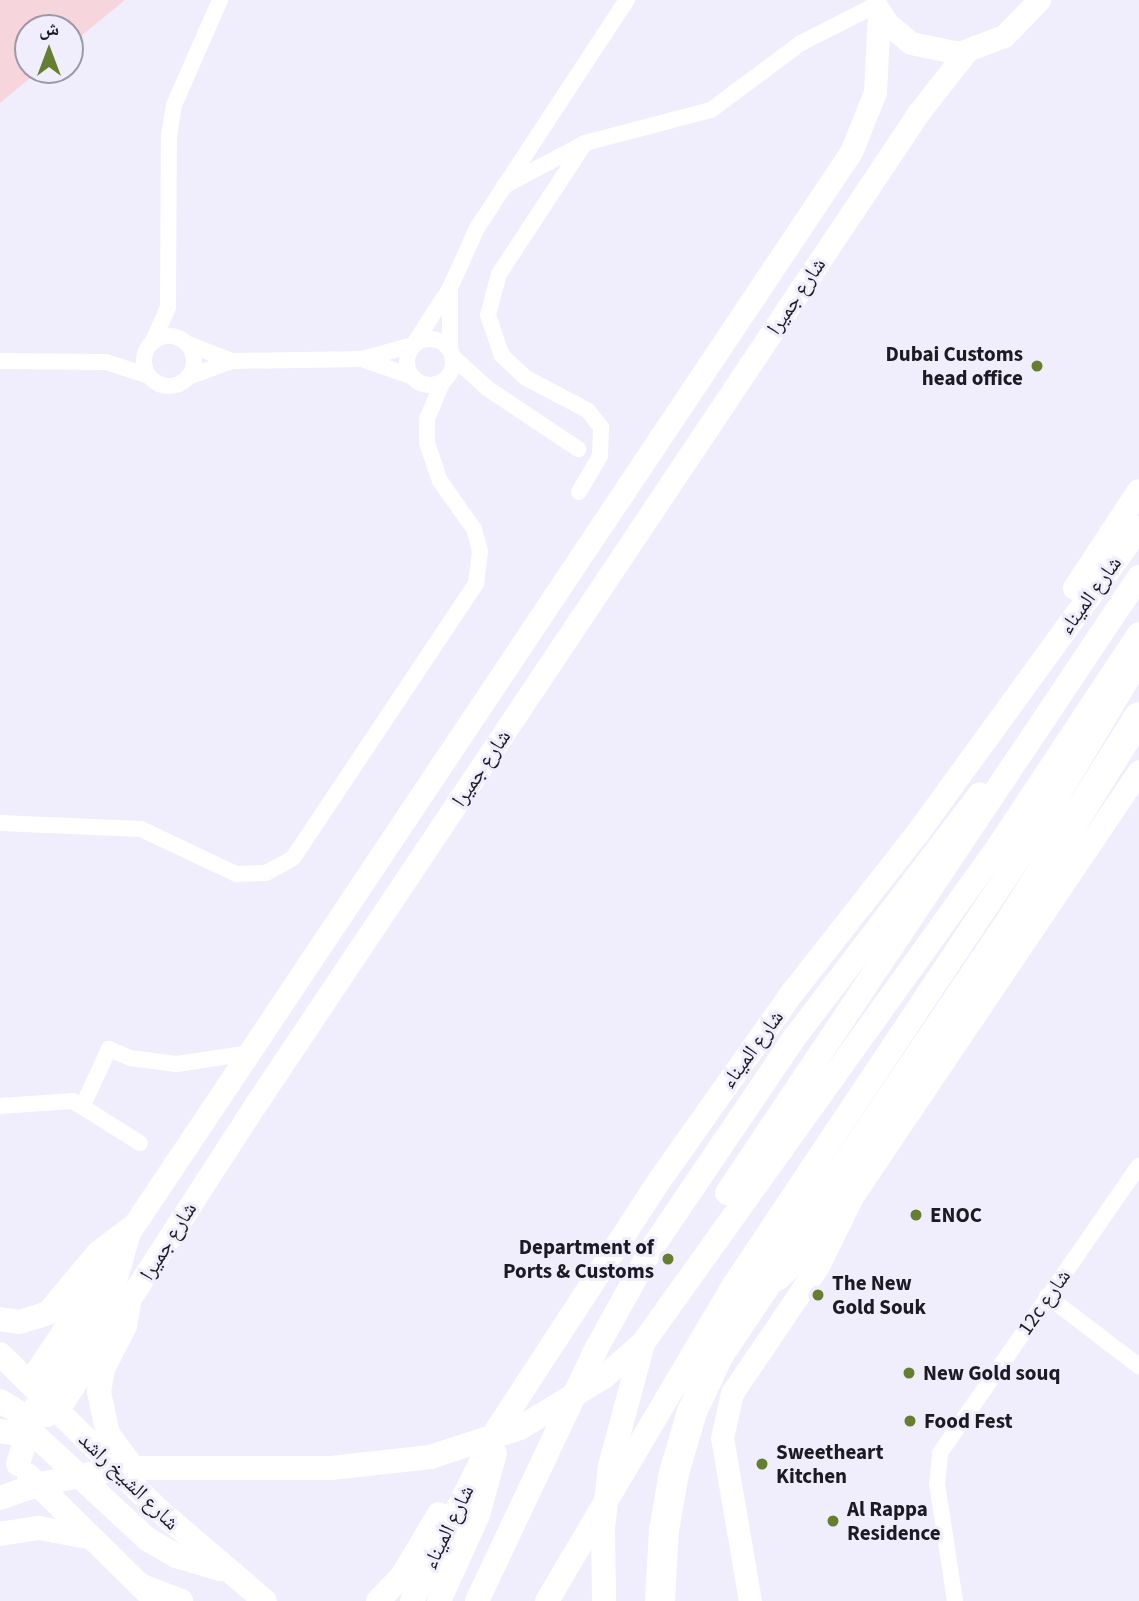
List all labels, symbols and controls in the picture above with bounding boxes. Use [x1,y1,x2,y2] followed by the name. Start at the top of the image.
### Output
[14,14,84,84] north arrow
[39,16,59,43] text: ش
[761,253,831,339] street label: شارع جميرا
[885,341,1023,391] place label: Dubai Customs head office
[1029,358,1045,374] marker: Dubai Customs head office
[1053,551,1127,639] street label: شارع الميناء
[446,725,516,811] street label: شارع جميرا
[715,1005,789,1093] street label: شارع الميناء
[134,1197,202,1285] street label: شارع جميرا
[930,1202,982,1228] place label: ENOC
[908,1207,924,1223] marker: ENOC
[503,1234,654,1284] place label: Department of Ports & Customs
[660,1251,676,1267] marker: Department of Ports & Customs
[1012,1264,1076,1340] street label: 12c شارع
[832,1270,926,1320] place label: The New Gold Souk
[810,1287,826,1303] marker: The New Gold Souk
[923,1360,1060,1386] place label: New Gold souq
[901,1365,917,1381] marker: New Gold souq
[924,1408,1013,1434] place label: Food Fest
[902,1413,918,1429] marker: Food Fest
[73,1427,185,1535] street label: شارع الشيخ راشد
[776,1439,883,1489] place label: Sweetheart Kitchen
[754,1456,770,1472] marker: Sweetheart Kitchen
[417,1481,479,1573] street label: شارع الميناء
[847,1496,941,1546] place label: Al Rappa Residence
[825,1513,841,1529] marker: Al Rappa Residence

